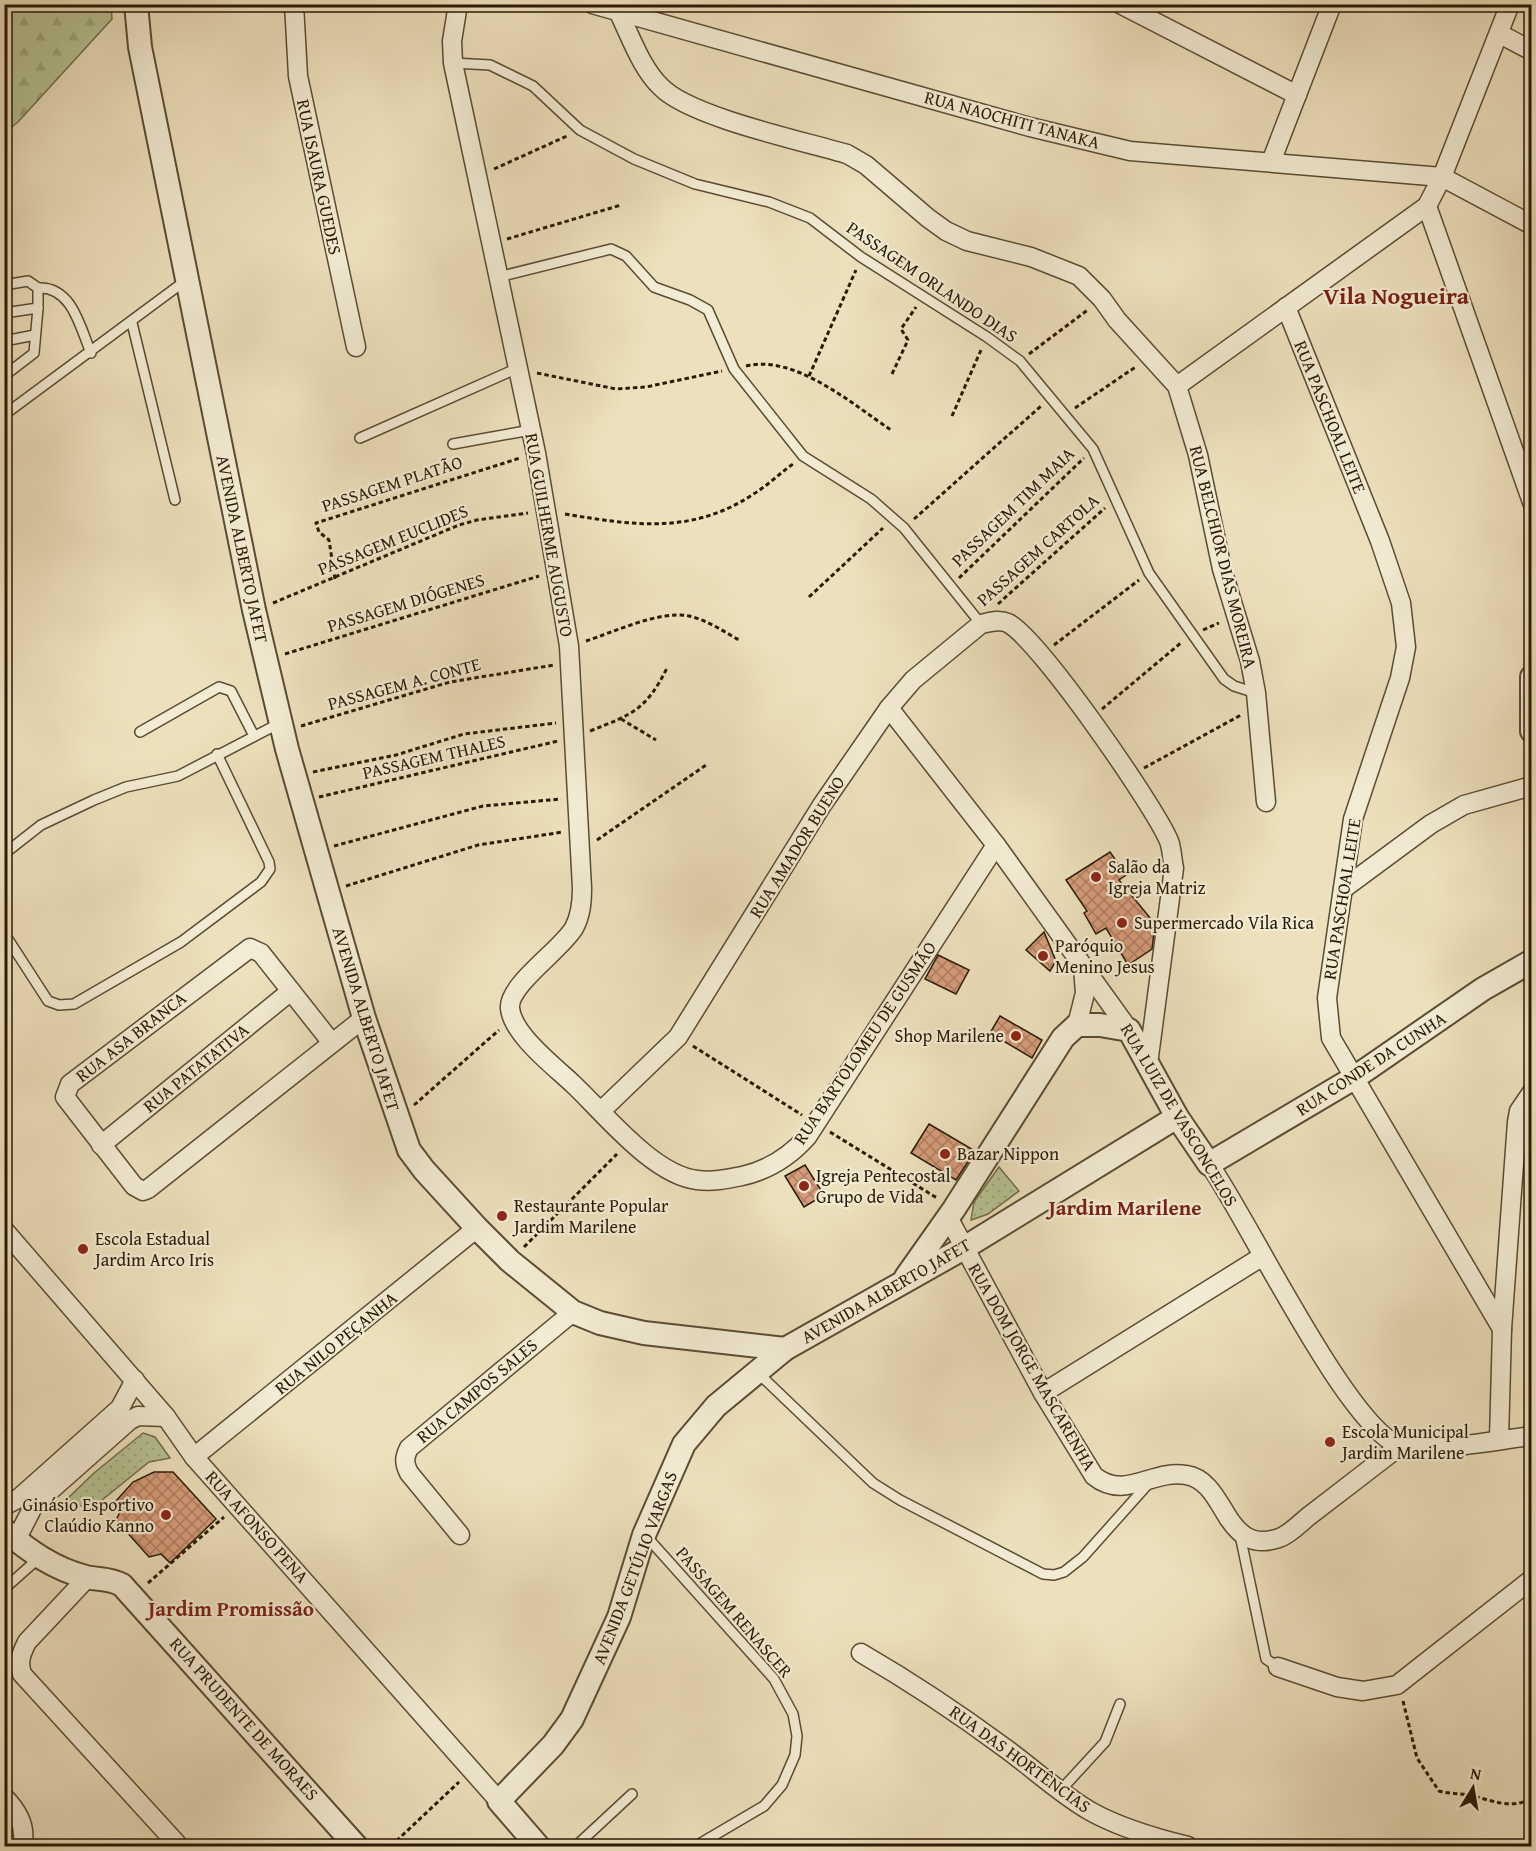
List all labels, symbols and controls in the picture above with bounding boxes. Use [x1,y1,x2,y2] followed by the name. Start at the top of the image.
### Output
[921,83,1103,156] street label: RUA NAOCHITI TANAKA
[290,97,349,257] street label: RUA ISAURA GUEDES
[841,214,1023,349] street label: PASSAGEM ORLANDO DIAS
[1323,278,1470,313] district label: Vila Nogueira
[1287,336,1374,497] street label: RUA PASCHOAL LEITE
[518,431,581,639] street label: RUA GUILHERME AUGUSTO
[945,440,1081,573] street label: PASSAGEM TIM MAIA
[1183,443,1264,671] street label: RUA BELCHIOR DIAS MOREIRA
[318,448,466,519] street label: PASSAGEM PLATÃO
[209,452,276,645] street label: AVENIDA ALBERTO JAFET
[970,487,1105,612] street label: PASSAGEM CARTOLA
[314,497,472,582] street label: PASSAGEM EUCLIDES
[324,566,488,639] street label: PASSAGEM DIÓGENES
[324,650,483,717] street label: PASSAGEM A. CONTE
[360,727,508,786] street label: PASSAGEM THALES
[742,770,851,923] street label: RUA AMADOR BUENO
[1315,816,1368,982] street label: RUA PASCHOAL LEITE
[1108,853,1205,901] place label: Salão da Igreja Matriz
[1089,870,1103,884] marker: Salão da Igreja Matriz
[1134,909,1314,936] place label: Supermercado Vila Rica
[1115,916,1129,930] marker: Supermercado Vila Rica
[326,923,407,1114] street label: AVENIDA ALBERTO JAFET
[1055,932,1155,980] place label: Paróquio Menino Jesus
[786,936,943,1150] street label: RUA BARTOLOMEU DE GUSMÃO
[1036,949,1050,963] marker: Paróquio Menino Jesus
[69,985,192,1089] street label: RUA ASA BRANCA
[1290,1005,1451,1122] street label: RUA CONDE DA CUNHA
[137,1016,255,1119] street label: RUA PATATATIVA
[1114,1018,1245,1212] street label: RUA LUIZ DE VASCONCELOS
[894,1022,1004,1049] place label: Shop Marilene
[1009,1029,1023,1043] marker: Shop Marilene
[957,1140,1059,1167] place label: Bazar Nippon
[938,1147,952,1161] marker: Bazar Nippon
[816,1162,951,1210] place label: Igreja Pentecostal Grupo de Vida
[797,1179,811,1193] marker: Igreja Pentecostal Grupo de Vida
[512,1192,669,1240] place label: Restaurante Popular Jardim Marilene
[1045,1192,1202,1223] district label: Jardim Marilene
[495,1209,509,1223] marker: Restaurante Popular Jardim Marilene
[93,1225,214,1273] place label: Escola Estadual Jardim Arco Iris
[796,1231,975,1350] street label: AVENIDA ALBERTO JAFET
[76,1242,90,1256] marker: Escola Estadual Jardim Arco Iris
[962,1258,1103,1476] street label: RUA DOM JORGE MASCARENHA
[268,1284,403,1401] street label: RUA NILO PEÇANHA
[410,1332,543,1449] street label: RUA CAMPOS SALES
[1340,1418,1469,1466] place label: Escola Municipal Jardim Marilene
[1323,1435,1337,1449] marker: Escola Municipal Jardim Marilene
[199,1464,316,1589] street label: RUA AFONSO PENA
[585,1467,684,1669] street label: AVENIDA GETÚLIO VARGAS
[23,1491,154,1539] place label: Ginásio Esportivo Claúdio Kanno
[159,1508,173,1522] marker: Ginásio Esportivo Claúdio Kanno
[670,1540,800,1684] street label: PASSAGEM RENASCER
[145,1593,314,1624] district label: Jardim Promissão
[163,1631,325,1807] street label: RUA PRUDENTE DE MORAES
[944,1698,1097,1819] street label: RUA DAS HORTÊNCIAS
[1443,1758,1503,1818] north arrow
[1468,1760,1484,1786] text: N

